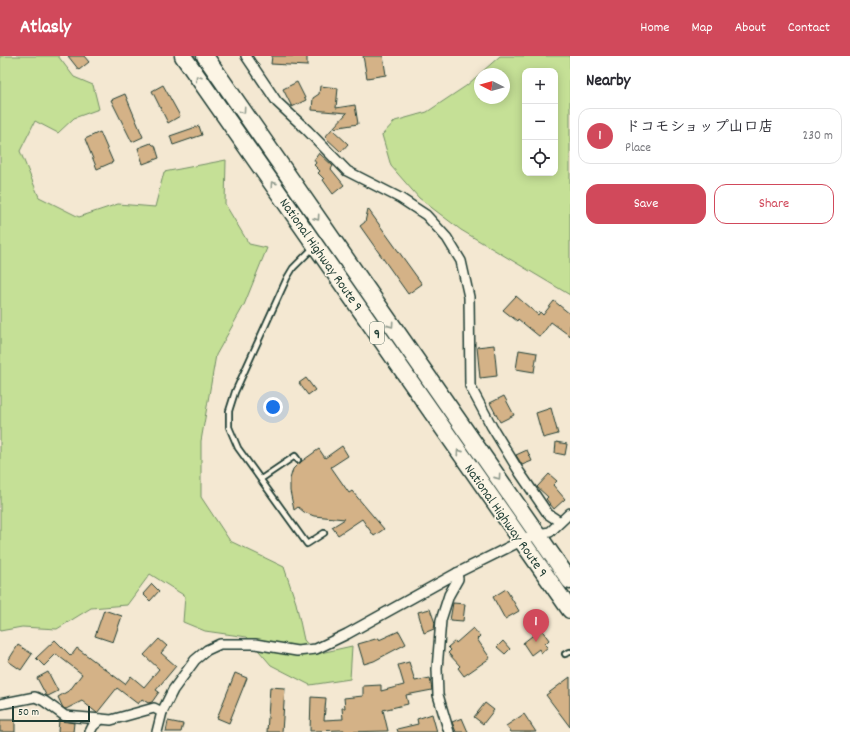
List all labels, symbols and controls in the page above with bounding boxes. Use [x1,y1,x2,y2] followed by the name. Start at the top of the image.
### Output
[20,15,71,42] text: Atlasly
[640,18,669,38] text: Home
[691,18,713,38] text: Map
[735,18,766,38] text: About
[788,18,830,38] text: Contact
[474,68,510,104] north arrow
[522,68,558,176] map controls
[522,68,558,104] button: +
[586,70,630,94] text: Nearby
[196,75,203,82] one-way arrow
[522,104,558,140] button: −
[238,107,246,114] one-way arrow
[625,117,774,139] text: ドコモショップ山口店
[599,127,601,146] text: 1
[803,127,833,146] text: 230 m
[625,139,651,158] text: Place
[522,140,558,176] button: locate
[271,182,278,189] one-way arrow
[586,184,706,224] button: Save
[714,184,834,224] button: Share
[274,195,367,316] street label: National Highway Route 9
[312,214,320,221] one-way arrow
[386,320,393,327] one-way arrow
[370,322,384,344] road number: 9
[263,397,283,417] your location
[457,449,464,456] one-way arrow
[459,461,552,582] street label: National Highway Route 9
[493,473,501,480] one-way arrow
[523,609,549,642] pin: 1
[12,704,90,723] scale bar
[18,705,39,721] text: 50 m

